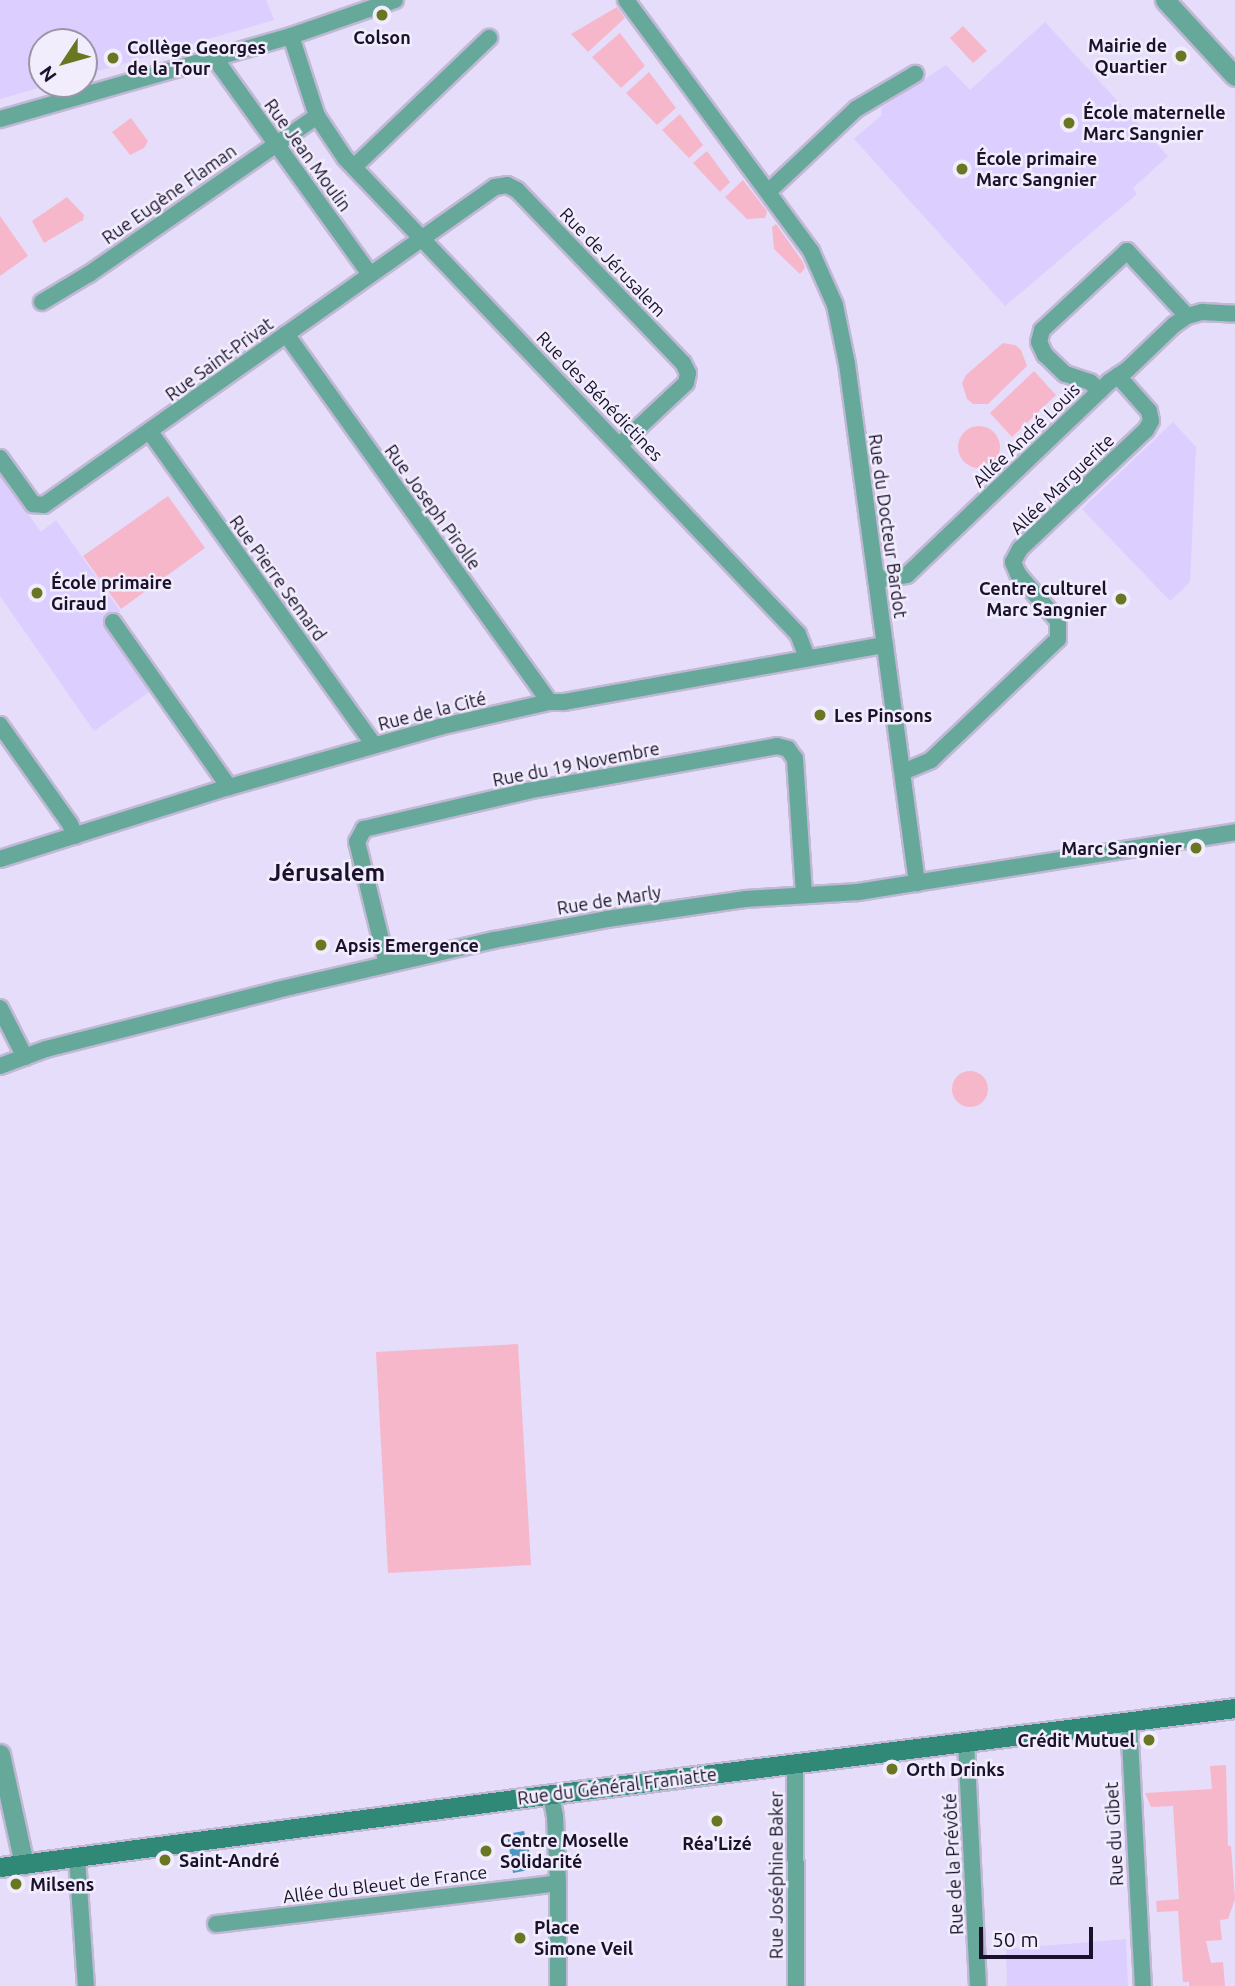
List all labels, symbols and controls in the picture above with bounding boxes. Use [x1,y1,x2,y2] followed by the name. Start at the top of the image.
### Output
[374,7,390,23] marker: Colson
[353,26,411,48] place label: Colson
[28,28,98,98] north arrow
[1088,35,1167,78] place label: Mairie de Quartier
[127,37,266,80] place label: Collège Georges de la Tour
[1173,48,1189,64] marker: Mairie de Quartier
[105,50,121,66] marker: Collège Georges de la Tour
[35,62,61,86] text: N
[260,95,356,215] street label: Rue Jean Moulin
[1083,102,1226,144] place label: École maternelle Marc Sangnier
[1061,115,1077,131] marker: École maternelle Marc Sangnier
[98,140,240,248] street label: Rue Eugène Flaman
[976,148,1097,190] place label: École primaire Marc Sangnier
[954,161,970,177] marker: École primaire Marc Sangnier
[555,203,671,321] street label: Rue de Jérusalem
[161,313,277,405] street label: Rue Saint-Privat
[532,327,668,465] street label: Rue des Bénédictines
[968,378,1084,492] street label: Allée André Louis
[1006,429,1118,539] street label: Allée Marguerite
[864,432,912,620] street label: Rue du Docteur Bardot
[380,440,486,574] street label: Rue Joseph Pirolle
[225,511,331,645] street label: Rue Pierre Semard
[51,572,172,614] place label: École primaire Giraud
[979,578,1107,620] place label: Centre culturel Marc Sangnier
[29,585,45,601] marker: École primaire Giraud
[1113,591,1129,607] marker: Centre culturel Marc Sangnier
[376,687,488,735] street label: Rue de la Cité
[834,704,932,726] place label: Les Pinsons
[812,707,828,723] marker: Les Pinsons
[491,737,661,791] street label: Rue du 19 Novembre
[1061,837,1182,859] place label: Marc Sangnier
[1188,840,1204,856] marker: Marc Sangnier
[269,859,385,887] district label: Jérusalem
[555,881,663,919] street label: Rue de Marly
[335,934,479,956] place label: Apsis Emergence
[313,937,329,953] marker: Apsis Emergence
[1017,1729,1135,1751] place label: Crédit Mutuel
[1141,1732,1157,1748] marker: Crédit Mutuel
[906,1758,1005,1780] place label: Orth Drinks
[884,1761,900,1777] marker: Orth Drinks
[516,1763,718,1809] street label: Rue du Général Franiatte
[1100,1781,1128,1887] street label: Rue du Gibet
[765,1791,787,1959] street label: Rue Joséphine Baker
[938,1793,968,1935] street label: Rue de la Prévôté
[709,1813,725,1829] marker: Réa'Lizé
[500,1830,629,1872] place label: Centre Moselle Solidarité
[682,1832,752,1854] place label: Réa'Lizé
[478,1843,494,1859] marker: Centre Moselle Solidarité
[179,1849,280,1871] place label: Saint-André
[157,1852,173,1868] marker: Saint-André
[282,1861,488,1907] street label: Allée du Bleuet de France
[30,1873,94,1895] place label: Milsens
[8,1876,24,1892] marker: Milsens
[983,1912,1097,1956] scale bar
[534,1917,633,1960] place label: Place Simone Veil
[992,1927,1039,1951] text: 50 m
[512,1930,528,1946] marker: Place Simone Veil

